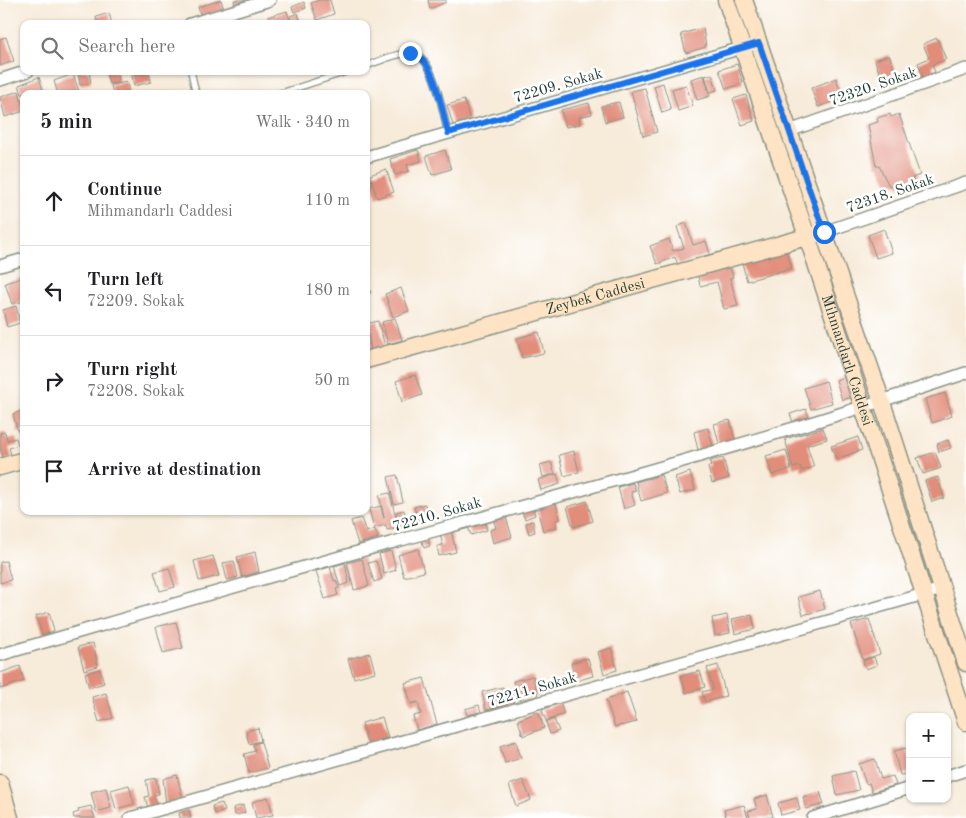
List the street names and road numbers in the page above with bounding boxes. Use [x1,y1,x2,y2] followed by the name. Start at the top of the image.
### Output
[828,65,919,109] street label: 72320. Sokak
[512,67,605,106] street label: 72209. Sokak
[845,172,936,216] street label: 72318. Sokak
[545,276,647,318] street label: Zeybek Caddesi
[818,293,875,428] street label: Mihmandarlı Caddesi
[391,496,484,535] street label: 72210. Sokak
[486,671,579,710] street label: 72211. Sokak

